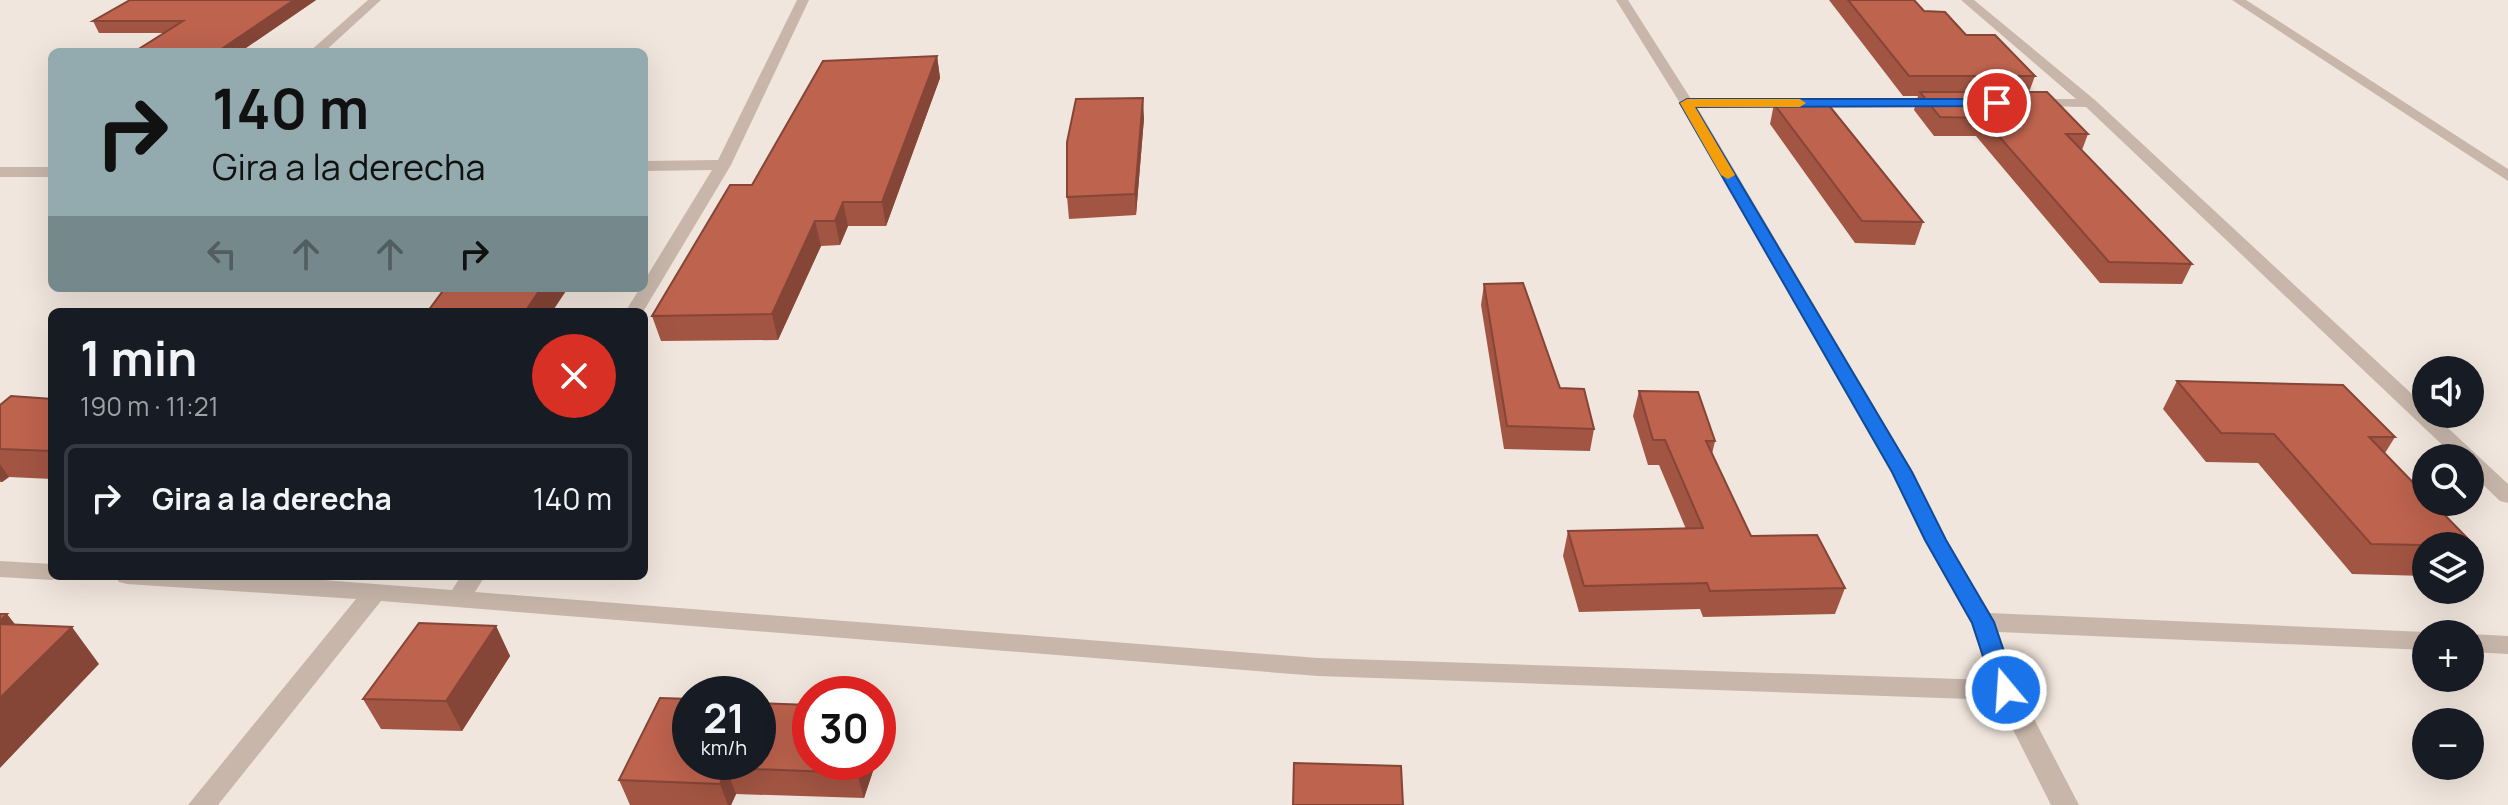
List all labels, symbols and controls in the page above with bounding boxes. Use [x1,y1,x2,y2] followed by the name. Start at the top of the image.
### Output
[212,69,369,146] text: 140 m
[1963,69,2031,137] pin
[80,80,184,184] icon: right
[1975,81,2019,125] icon: arrive
[212,142,485,191] text: Gira a la derecha
[200,232,244,276] icon: left
[284,232,328,276] icon: ahead
[368,232,412,276] icon: ahead
[452,232,496,276] icon: right
[80,325,197,390] text: 1 min
[532,334,616,418] button: close
[2412,356,2484,780] map controls
[2412,356,2484,428] button: sound
[80,388,219,424] text: 190 m · 11:21
[2412,444,2484,516] button: search
[84,476,128,520] icon: right
[152,478,392,519] text: Gira a la derecha
[533,478,612,519] text: 140 m
[2412,532,2484,604] button: layers
[2412,620,2484,692] button: +
[1964,648,2048,732] position arrow
[792,676,896,780] speed limit sign: 30
[703,690,745,745] text: 21
[2412,708,2484,780] button: −
[701,734,747,761] text: km/h

